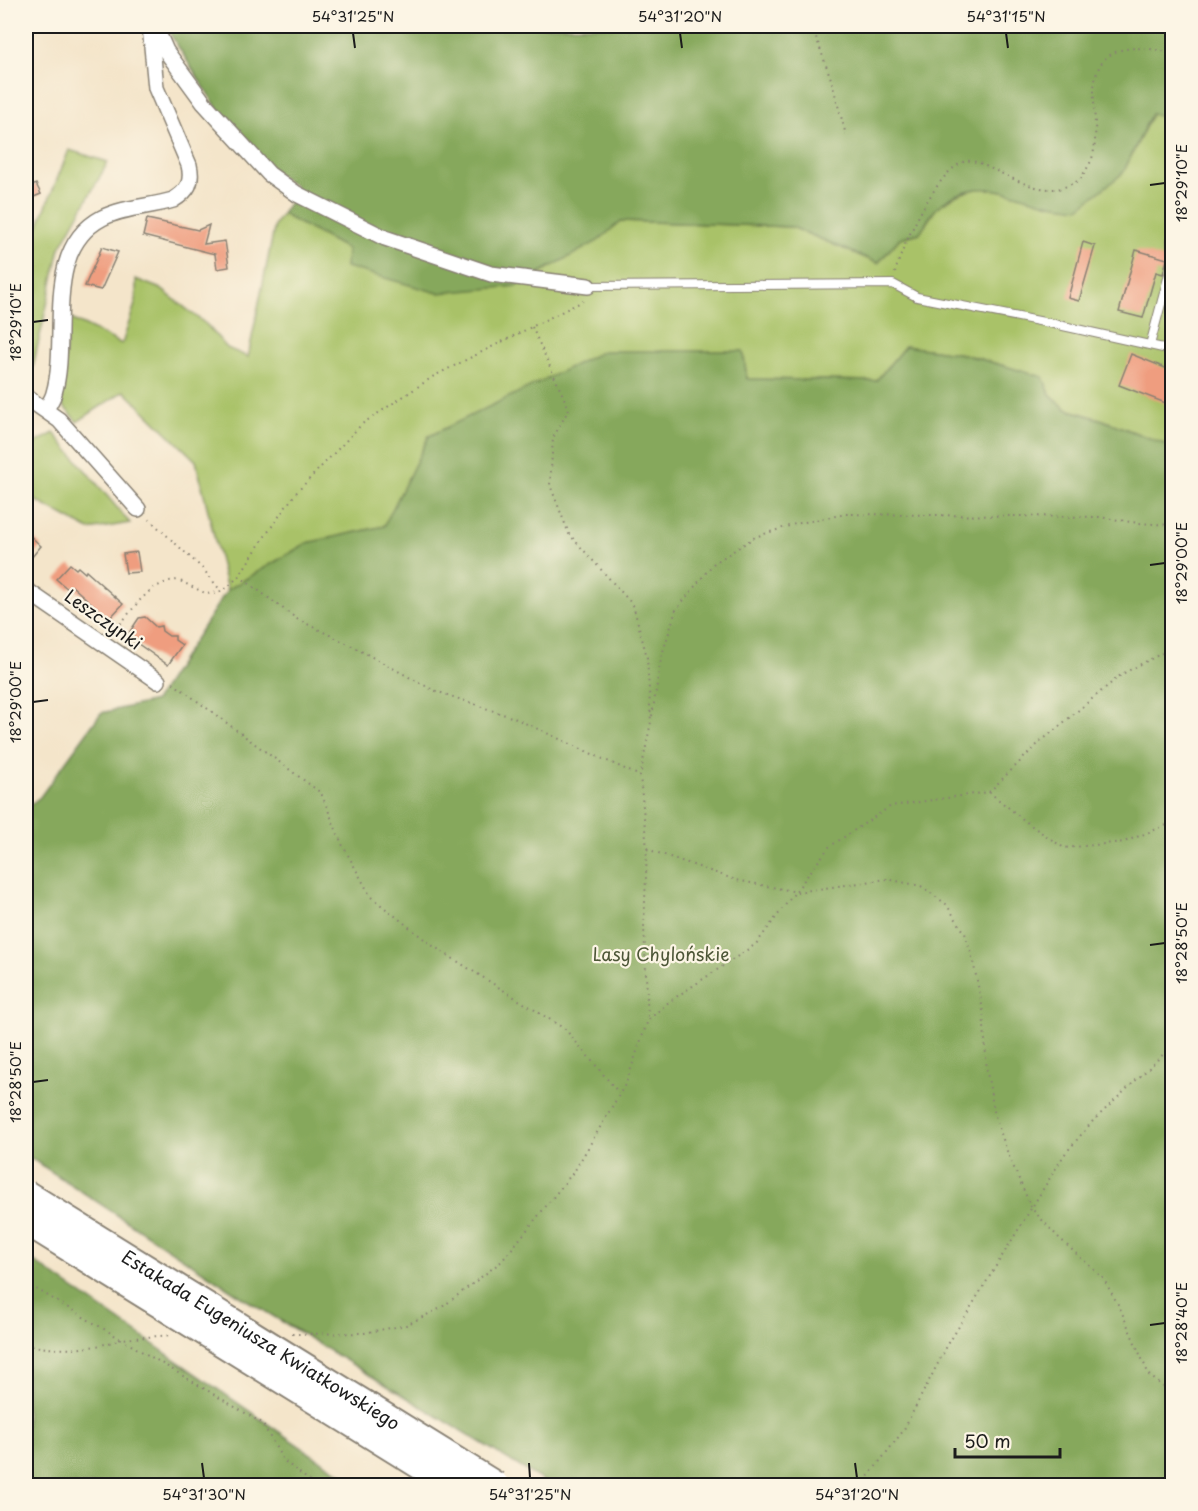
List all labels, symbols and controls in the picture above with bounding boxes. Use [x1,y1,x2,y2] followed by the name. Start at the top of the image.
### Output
[311,4,395,27] text: 54°31'25"N
[638,4,722,27] text: 54°31'20"N
[966,4,1046,27] text: 54°31'15"N
[1169,144,1192,222] text: 18°29'10"E
[3,283,26,361] text: 18°29'10"E
[1169,522,1192,604] text: 18°29'00"E
[60,582,148,655] street label: Leszczynki
[3,661,26,743] text: 18°29'00"E
[1169,902,1192,984] text: 18°28'50"E
[593,940,729,967] park label: Lasy Chylońskie
[3,1041,26,1123] text: 18°28'50"E
[117,1243,406,1436] street label: Estakada Eugeniusza Kwiatkowskiego
[1169,1282,1192,1364] text: 18°28'40"E
[955,1421,1060,1459] scale bar
[964,1427,1011,1454] text: 50 m
[162,1482,246,1505] text: 54°31'30"N
[488,1482,572,1505] text: 54°31'25"N
[815,1482,899,1505] text: 54°31'20"N

